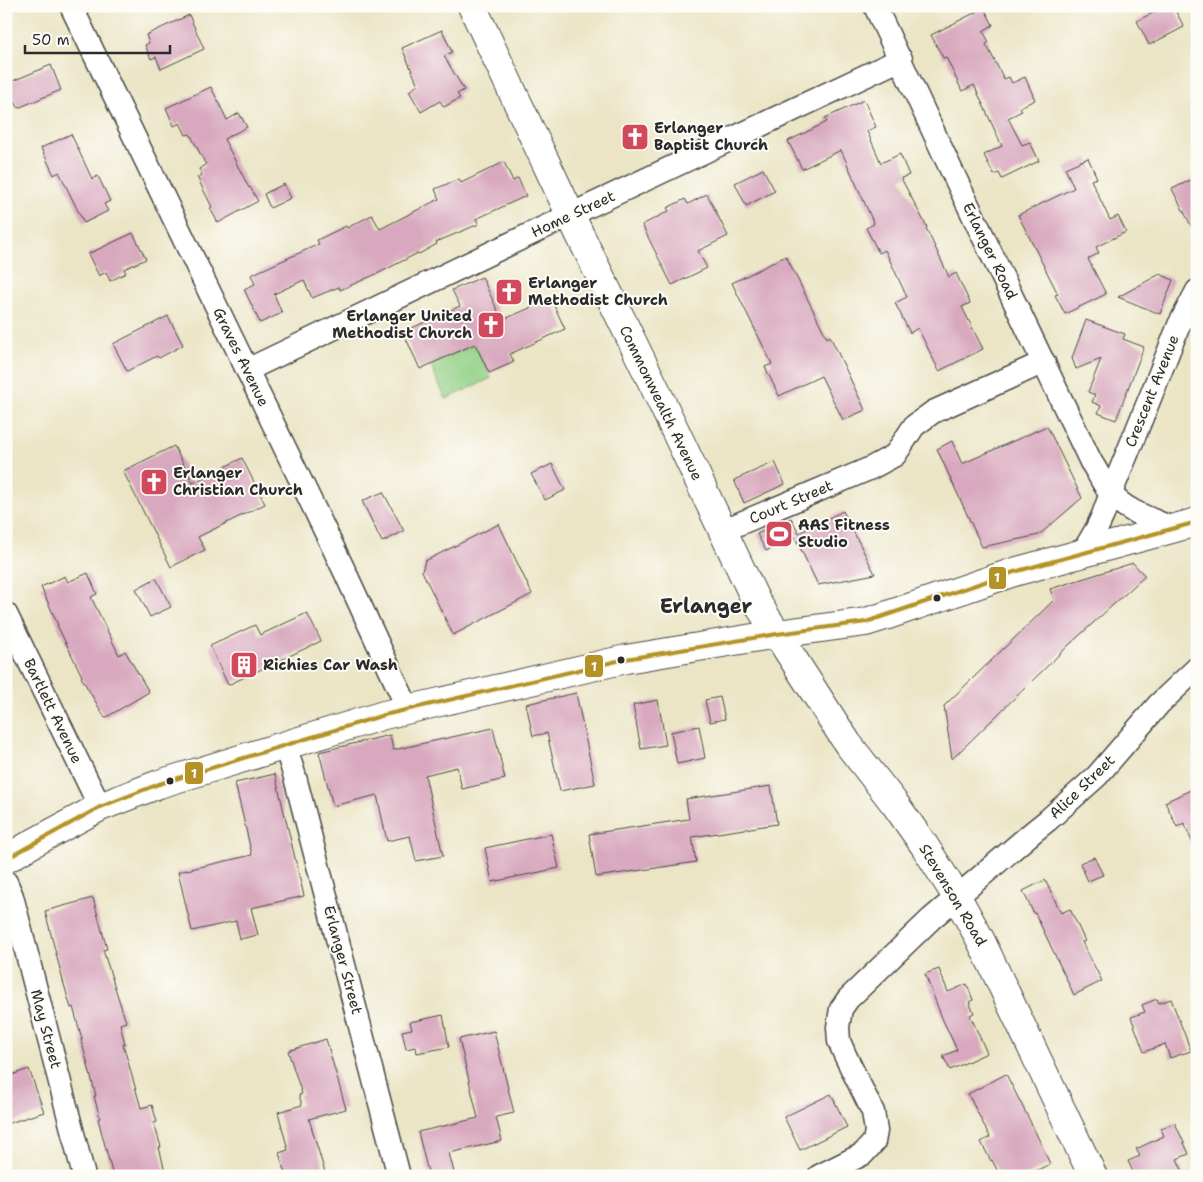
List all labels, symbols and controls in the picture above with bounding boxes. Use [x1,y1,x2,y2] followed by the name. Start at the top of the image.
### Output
[25,22,170,54] scale bar
[32,30,70,50] text: 50 m
[654,118,768,155] place label: Erlanger Baptist Church
[620,122,650,152] church icon: Erlanger Baptist Church
[528,186,618,242] street label: Home Street
[958,199,1022,303] street label: Erlanger Road
[528,273,668,310] place label: Erlanger Methodist Church
[494,277,524,307] church icon: Erlanger Methodist Church
[208,304,274,410] street label: Graves Avenue
[332,306,472,343] place label: Erlanger United Methodist Church
[476,310,506,340] church icon: Erlanger United Methodist Church
[615,322,707,484] street label: Commonwealth Avenue
[1120,332,1184,450] street label: Crescent Avenue
[173,463,303,500] place label: Erlanger Christian Church
[139,467,169,497] church icon: Erlanger Christian Church
[746,475,836,529] street label: Court Street
[798,515,890,552] place label: AAS Fitness Studio
[764,519,794,549] sports icon: AAS Fitness Studio
[988,566,1007,590] line badge: 1
[994,568,1000,586] text: 1
[660,593,753,619] district label: Erlanger
[932,593,942,603] unlabelled marker
[229,650,259,680] building icon: Richies Car Wash
[584,654,604,678] line badge: 1
[19,655,87,767] street label: Bartlett Avenue
[263,655,398,675] place label: Richies Car Wash
[616,655,626,665] unlabelled marker
[591,657,597,675] text: 1
[1045,751,1119,823] street label: Alice Street
[184,761,204,785] line badge: 1
[191,764,197,782] text: 1
[165,776,175,786] unlabelled marker
[915,840,992,950] street label: Stevenson Road
[319,903,367,1017] street label: Erlanger Street
[26,987,66,1071] street label: May Street

